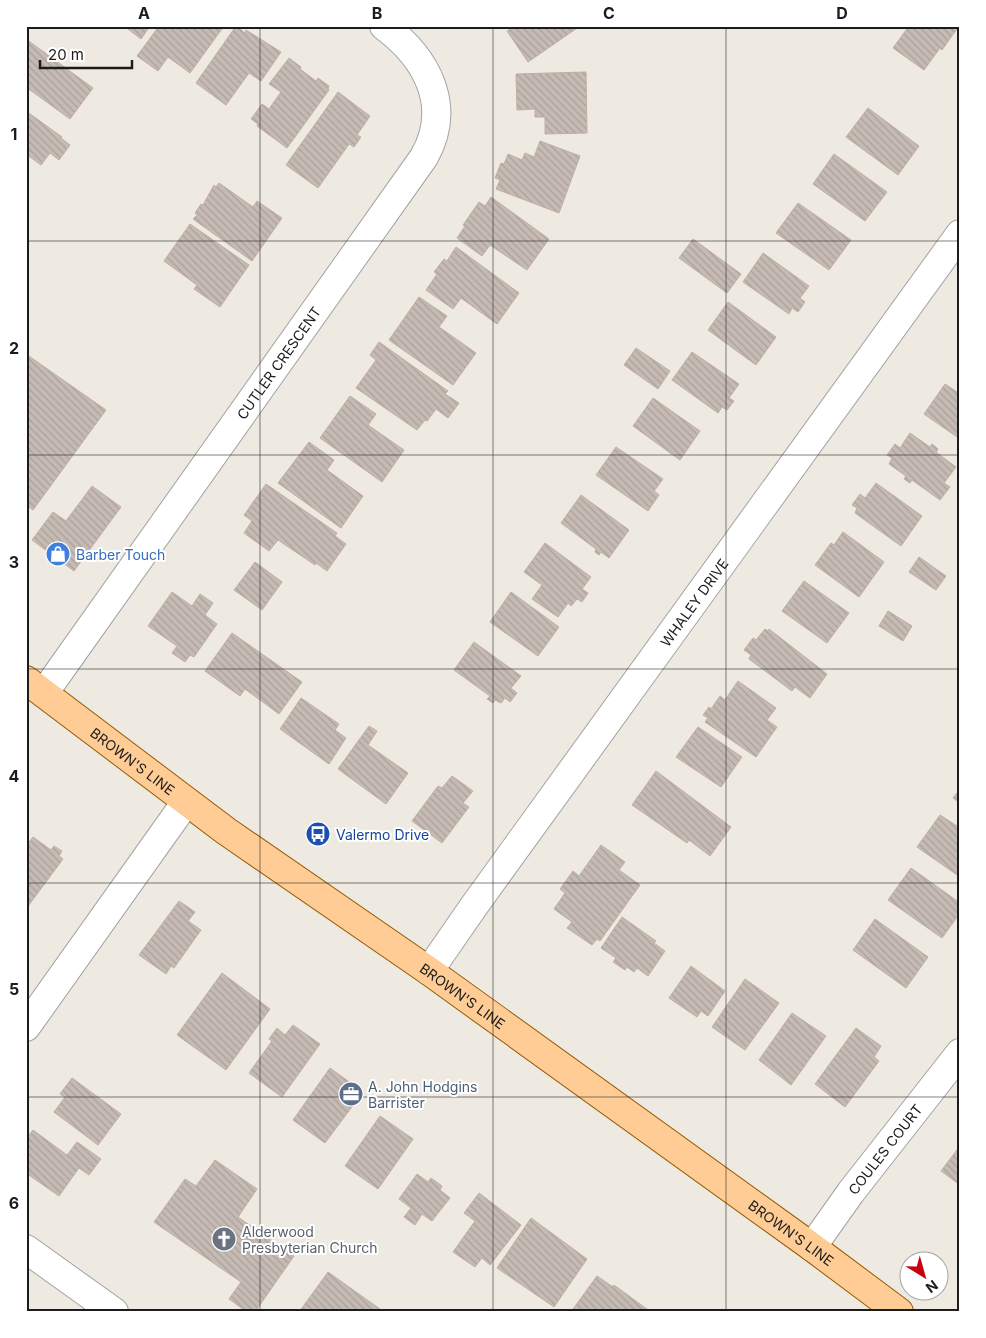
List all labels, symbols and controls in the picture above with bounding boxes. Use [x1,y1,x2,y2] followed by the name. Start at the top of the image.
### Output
[138,3,150,23] text: A
[372,3,382,23] text: B
[603,3,615,23] text: C
[836,3,848,23] text: D
[40,38,132,70] scale bar
[48,45,84,64] text: 20 m
[11,124,17,144] text: 1
[233,303,324,422] street label: CUTLER CRESCENT
[9,338,19,358] text: 2
[45,541,71,567] shop icon: Barber Touch
[76,546,165,563] place label: Barber Touch
[9,552,19,572] text: 3
[656,555,731,650] street label: WHALEY DRIVE
[87,724,178,798] street label: BROWN'S LINE
[9,766,20,786] text: 4
[305,821,331,847] bus stop icon: Valermo Drive
[336,826,429,843] place label: Valermo Drive
[417,959,509,1032] street label: BROWN'S LINE
[9,979,19,999] text: 5
[368,1078,478,1111] place label: A. John Hodgins Barrister
[338,1081,364,1107] office icon: A. John Hodgins Barrister
[844,1100,925,1198] street label: COULES COURT
[9,1193,19,1213] text: 6
[746,1196,837,1269] street label: BROWN'S LINE
[242,1223,378,1256] place label: Alderwood Presbyterian Church
[211,1226,237,1252] church icon: Alderwood Presbyterian Church
[898,1250,948,1300] north arrow
[923,1277,942,1297] text: N

